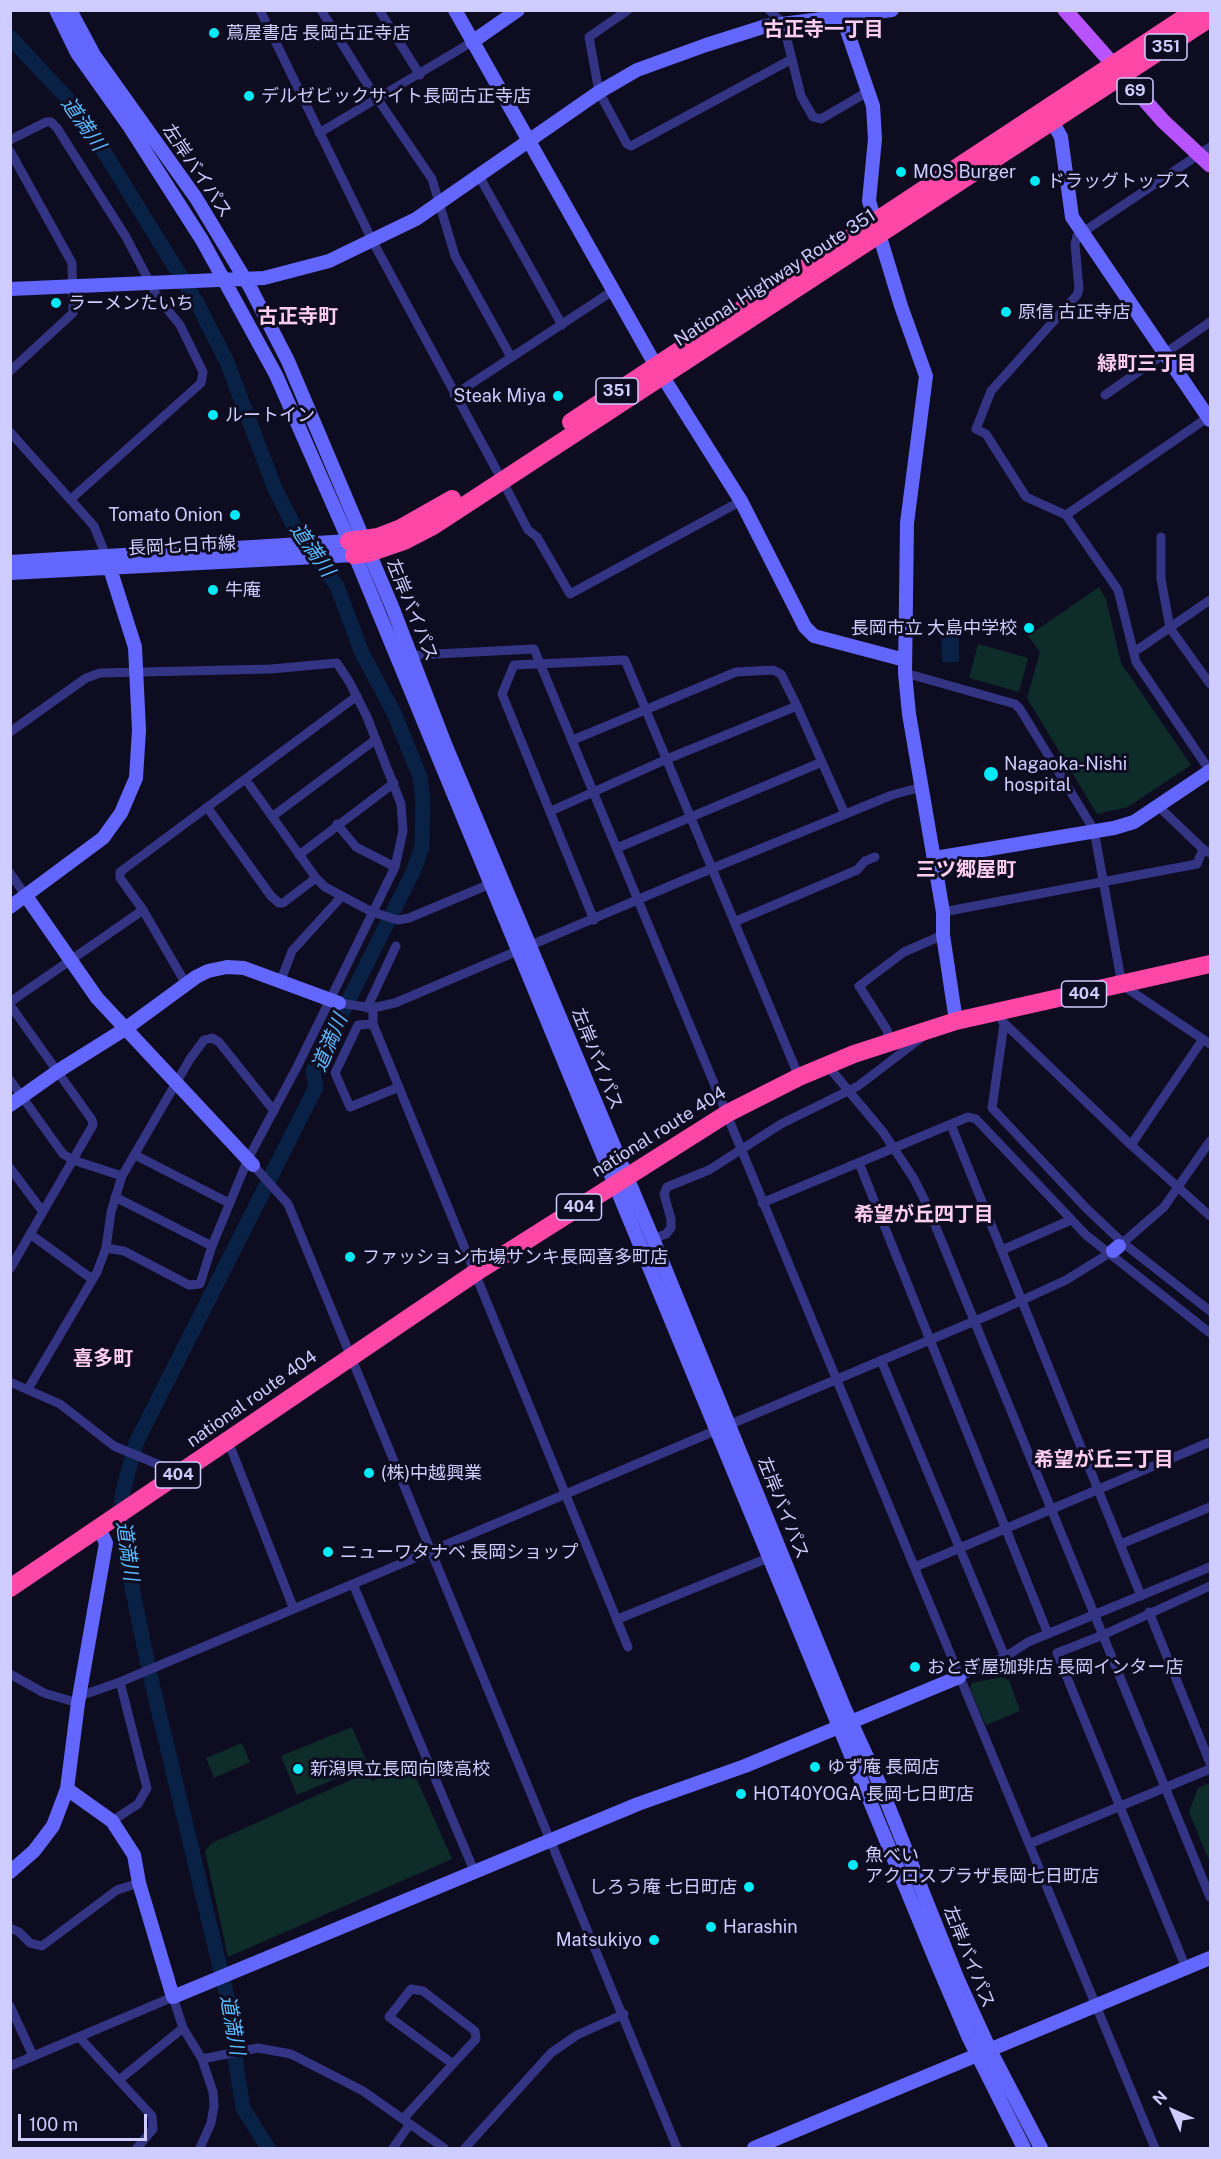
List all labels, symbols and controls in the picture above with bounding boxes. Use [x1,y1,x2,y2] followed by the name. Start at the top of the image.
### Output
[764,18,884,42] district label: 古正寺一丁目
[226,22,410,44] place label: 蔦屋書店 長岡古正寺店
[207,26,221,40] marker: 蔦屋書店 長岡古正寺店
[1145,34,1187,60] road number: 351
[1117,78,1153,104] road number: 69
[261,85,531,107] place label: デルゼビックサイト長岡古正寺店
[242,89,256,103] marker: デルゼビックサイト長岡古正寺店
[56,93,110,155] water label: 道満川
[158,120,236,222] street label: 左岸バイパス
[913,161,1016,183] place label: MOS Burger
[894,165,908,179] marker: MOS Burger
[1047,170,1191,192] place label: ドラッグトップス
[1028,174,1042,188] marker: ドラッグトップス
[670,205,880,351] street label: National Highway Route 351
[68,292,194,314] place label: ラーメンたいち
[49,296,63,310] marker: ラーメンたいち
[1018,301,1130,323] place label: 原信 古正寺店
[258,305,338,329] district label: 古正寺町
[999,305,1013,319] marker: 原信 古正寺店
[1097,352,1197,376] district label: 緑町三丁目
[596,378,638,404] road number: 351
[453,385,546,407] place label: Steak Miya
[551,389,565,403] marker: Steak Miya
[225,404,315,426] place label: ルートイン
[206,408,220,422] marker: ルートイン
[108,504,223,526] place label: Tomato Onion
[228,508,242,522] marker: Tomato Onion
[285,519,339,581] water label: 道満川
[128,532,236,560] street label: 長岡七日市線
[382,556,442,664] street label: 左岸バイパス
[225,579,261,601] place label: 牛庵
[206,583,220,597] marker: 牛庵
[851,617,1017,639] place label: 長岡市立 大島中学校
[1022,621,1036,635] marker: 長岡市立 大島中学校
[1004,753,1127,795] place label: Nagaoka-Nishi hospital
[982,765,1000,783] marker: Nagaoka-Nishi hospital
[916,858,1016,882] district label: 三ツ郷屋町
[1062,981,1106,1007] road number: 404
[567,1005,627,1113] street label: 左岸バイパス
[307,1011,353,1075] water label: 道満川
[588,1082,730,1182] street label: national route 404
[556,1194,602,1220] road number: 404
[854,1203,994,1227] district label: 希望が丘四丁目
[362,1246,668,1268] place label: ファッション市場サンキ長岡喜多町店
[343,1250,357,1264] marker: ファッション市場サンキ長岡喜多町店
[183,1346,321,1452] street label: national route 404
[73,1347,133,1371] district label: 喜多町
[1034,1448,1174,1472] district label: 希望が丘三丁目
[753,1454,813,1562] street label: 左岸バイパス
[156,1462,201,1488] road number: 404
[381,1462,482,1484] place label: (株)中越興業
[362,1466,376,1480] marker: (株)中越興業
[111,1520,143,1582] water label: 道満川
[340,1541,578,1563] place label: ニューワタナベ 長岡ショップ
[321,1545,335,1559] marker: ニューワタナベ 長岡ショップ
[927,1656,1183,1678] place label: おとぎ屋珈琲店 長岡インター店
[908,1660,922,1674] marker: おとぎ屋珈琲店 長岡インター店
[827,1756,939,1778] place label: ゆず庵 長岡店
[310,1758,490,1780] place label: 新潟県立長岡向陵高校
[808,1760,822,1774] marker: ゆず庵 長岡店
[291,1762,305,1776] marker: 新潟県立長岡向陵高校
[753,1783,974,1805] place label: HOT40YOGA 長岡七日町店
[734,1787,748,1801] marker: HOT40YOGA 長岡七日町店
[865,1844,1099,1886] place label: 魚べい アクロスプラザ長岡七日町店
[846,1858,860,1872] marker: 魚べい アクロスプラザ長岡七日町店
[589,1876,737,1898] place label: しろう庵 七日町店
[742,1880,756,1894] marker: しろう庵 七日町店
[939,1903,999,2011] street label: 左岸バイパス
[723,1916,798,1938] place label: Harashin
[704,1920,718,1934] marker: Harashin
[556,1929,642,1951] place label: Matsukiyo
[647,1933,661,1947] marker: Matsukiyo
[215,1993,249,2057] water label: 道満川
[1143,2081,1203,2141] north arrow
[1149,2087,1171,2109] text: N
[21,2102,150,2140] scale bar
[29,2114,78,2135] text: 100 m

